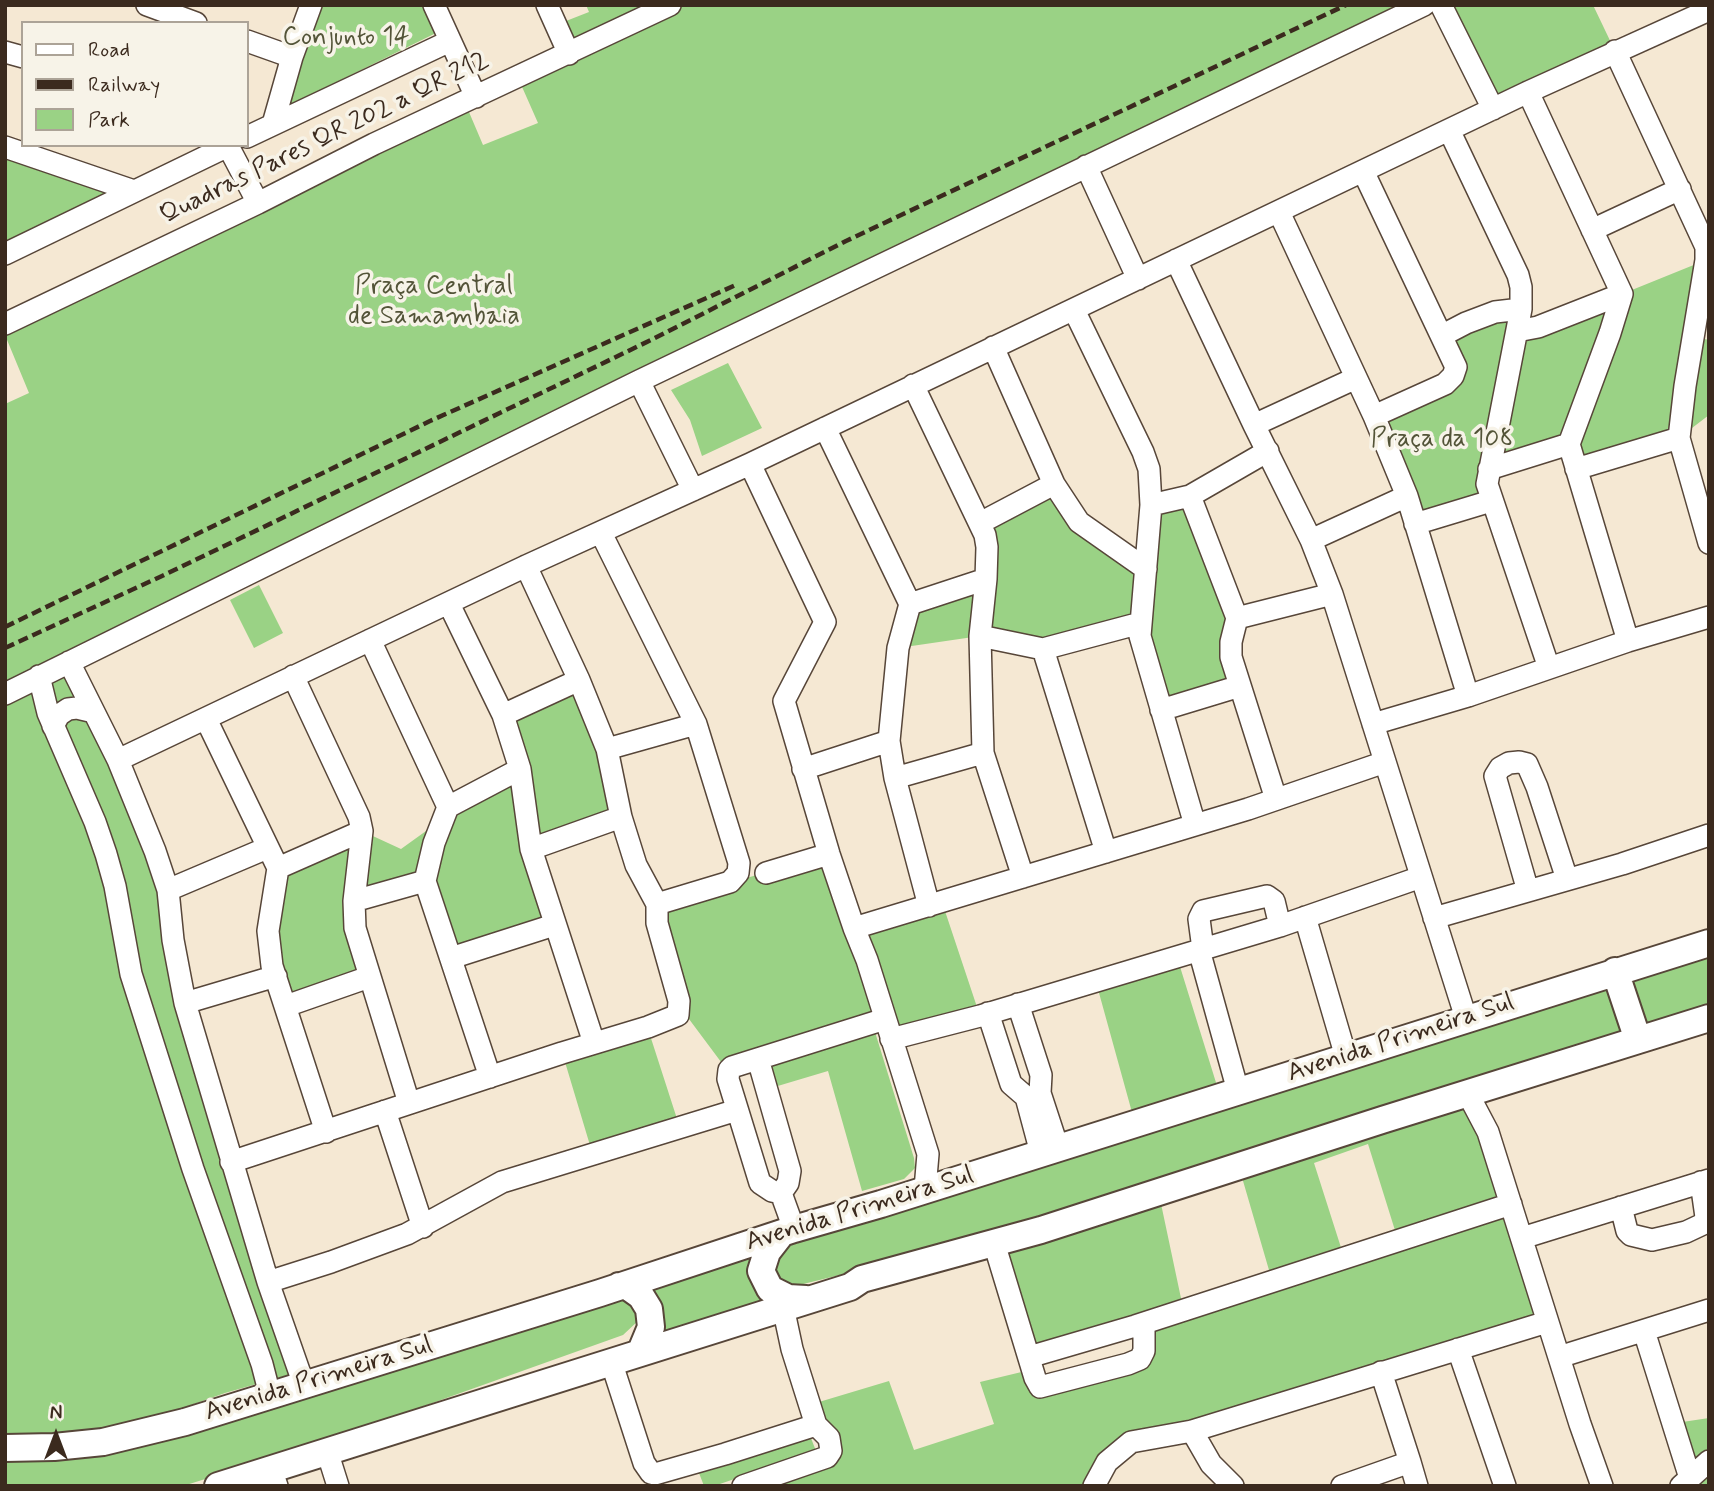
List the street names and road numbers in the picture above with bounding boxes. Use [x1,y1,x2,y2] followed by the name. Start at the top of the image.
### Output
[156,46,494,232] street label: Quadras Pares QR 202 a QR 212
[1284,988,1518,1090] street label: Avenida Primeira Sul
[742,1161,978,1259] street label: Avenida Primeira Sul
[201,1331,437,1429] street label: Avenida Primeira Sul

